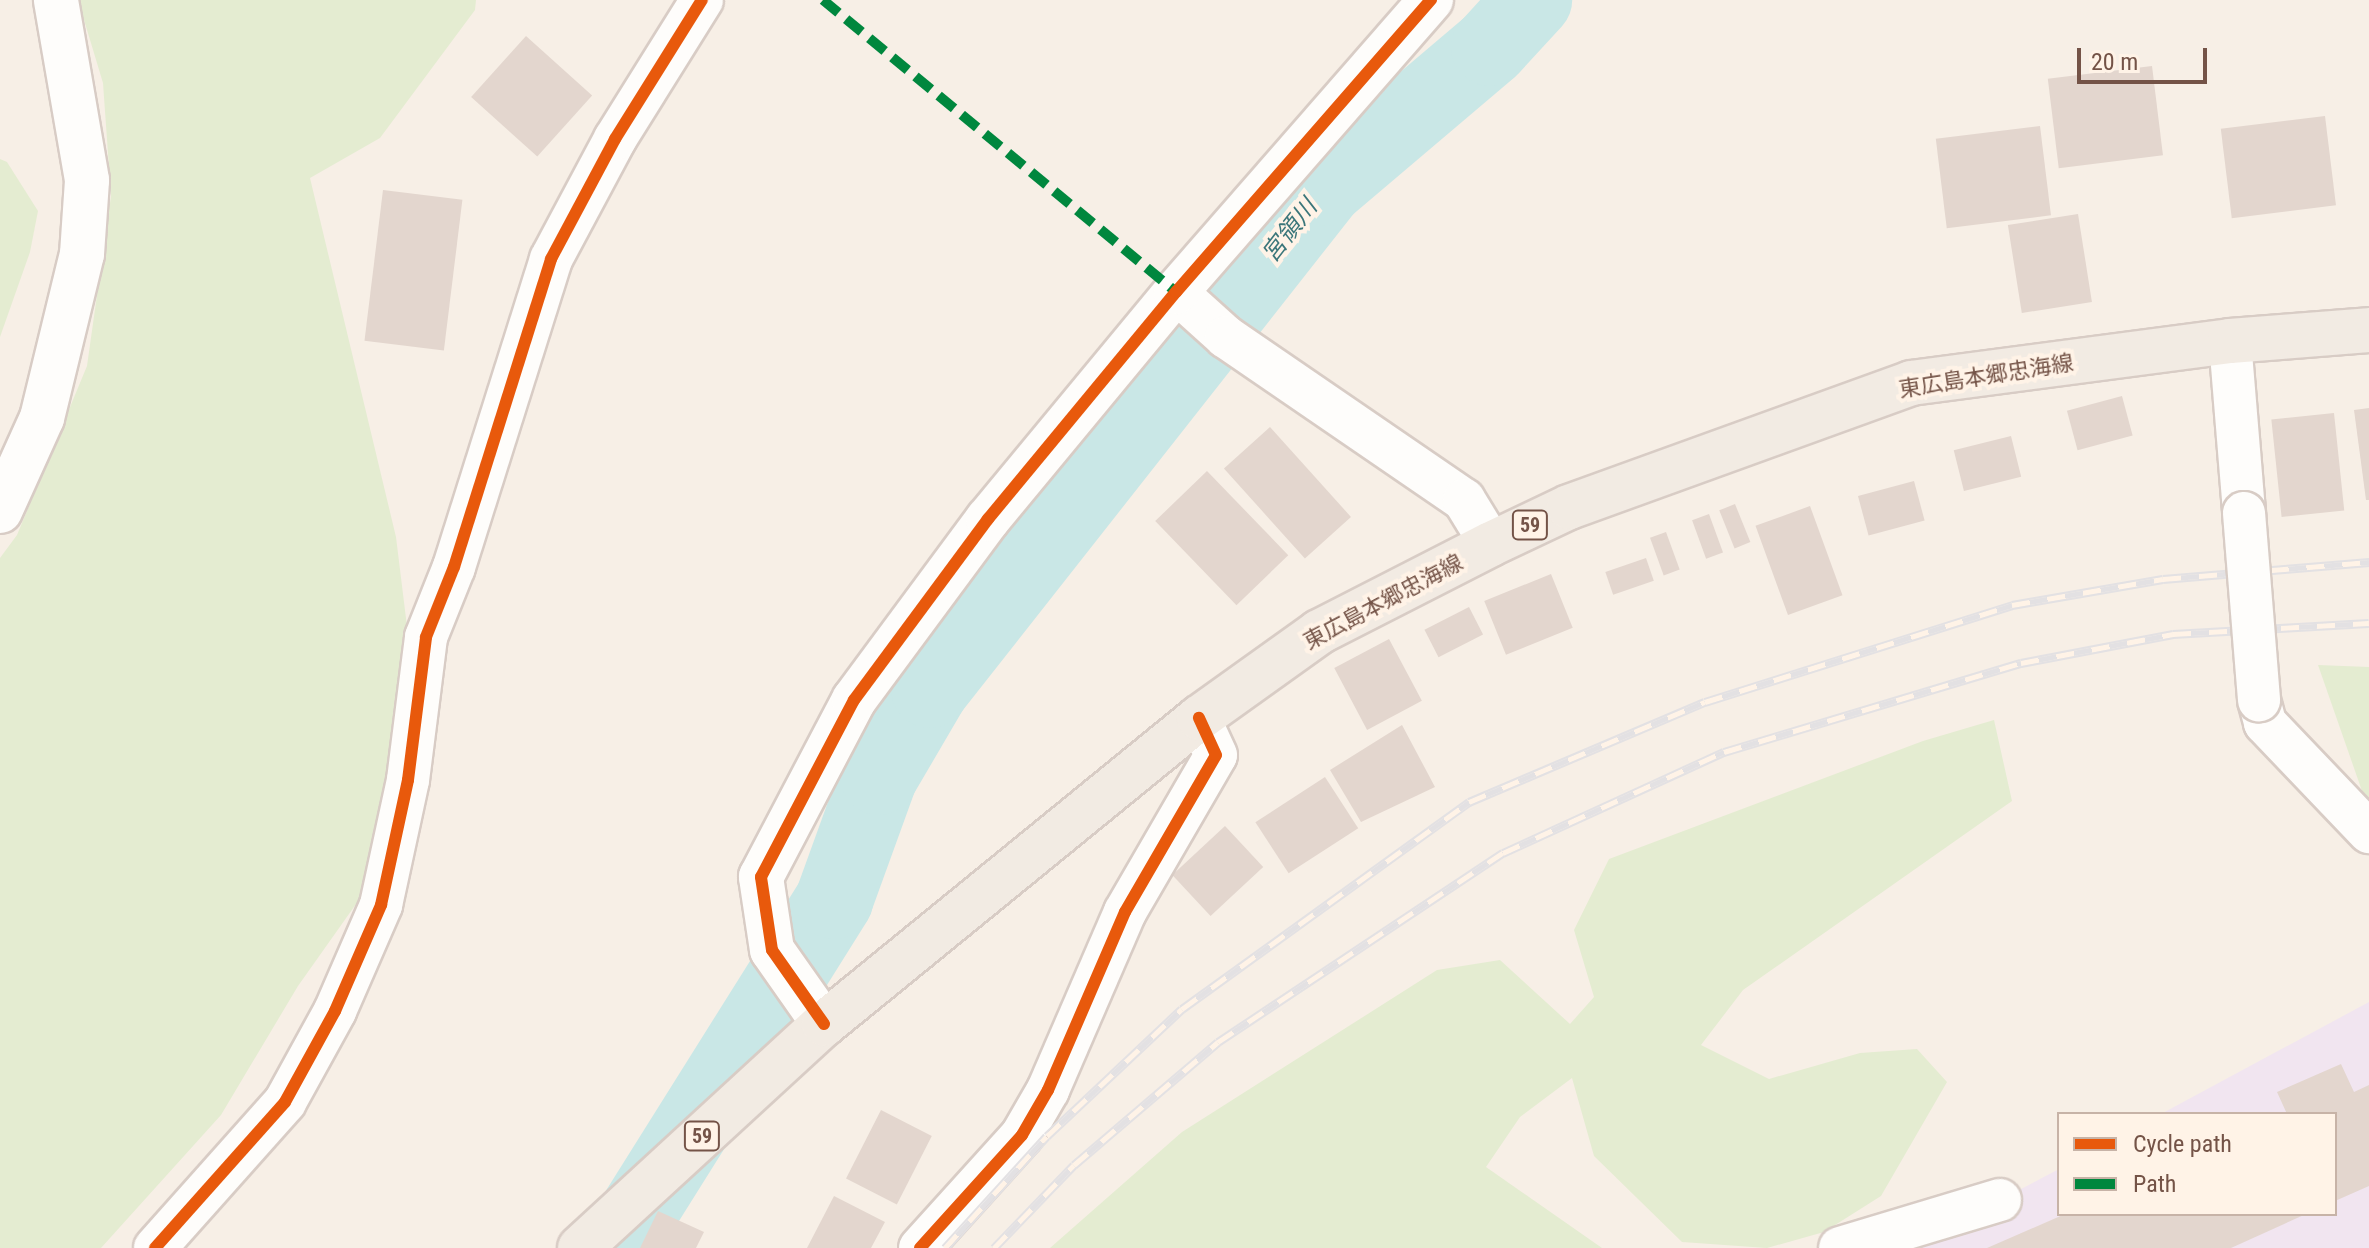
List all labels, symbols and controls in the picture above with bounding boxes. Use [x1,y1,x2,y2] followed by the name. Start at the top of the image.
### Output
[2081,32,2211,82] scale bar
[2091,48,2138,76] text: 20 m
[1256,194,1324,268] water label: 宮領川
[1897,349,2075,403] street label: 東広島本郷忠海線
[1510,509,1550,541] road number: 59
[1299,549,1467,655] street label: 東広島本郷忠海線
[2057,1112,2337,1216] legend
[682,1120,722,1152] road number: 59
[2133,1130,2232,1158] text: Cycle path
[2133,1170,2176,1198] text: Path

